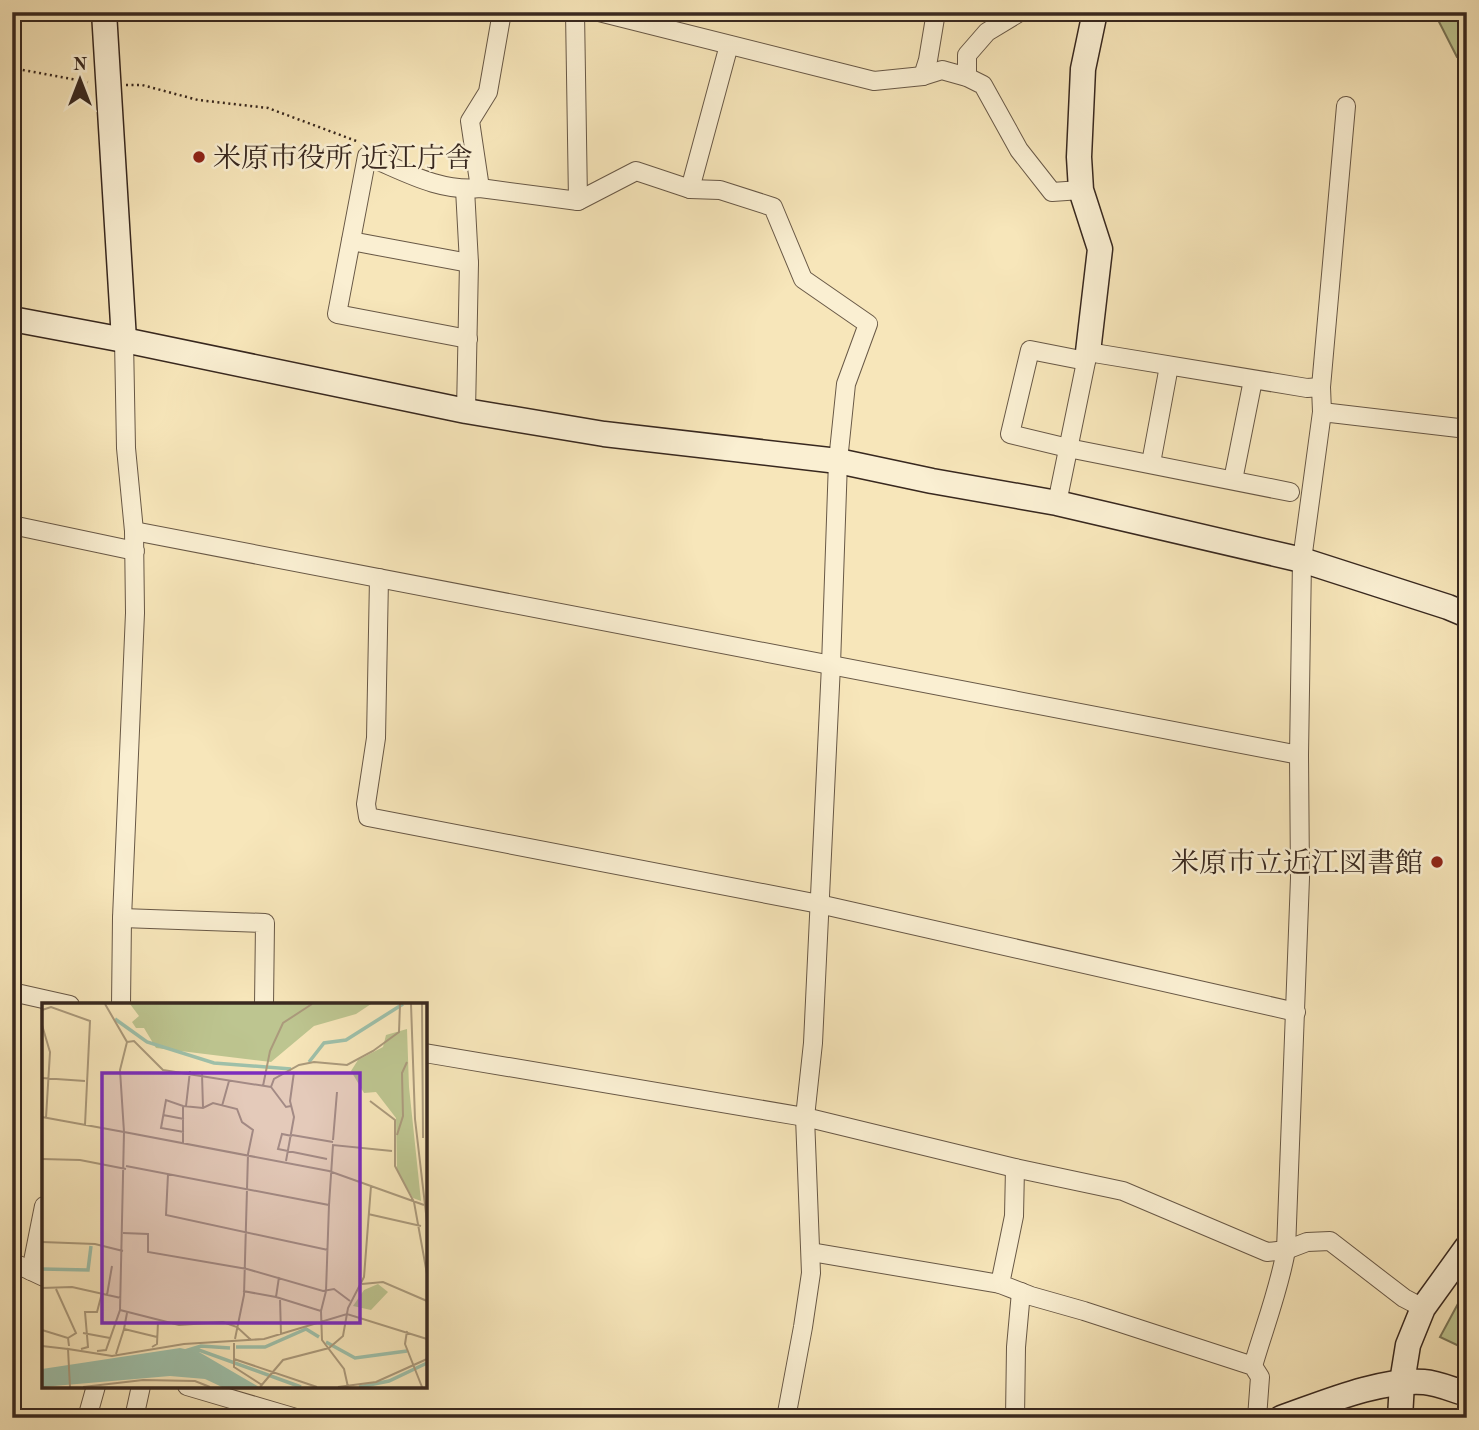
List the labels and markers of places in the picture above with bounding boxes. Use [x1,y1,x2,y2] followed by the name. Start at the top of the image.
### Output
[213,143,473,174] place label: 米原市役所 近江庁舎
[191,149,207,165] marker: 米原市役所 近江庁舎
[1171,848,1423,879] place label: 米原市立近江図書館
[1429,854,1445,870] marker: 米原市立近江図書館

